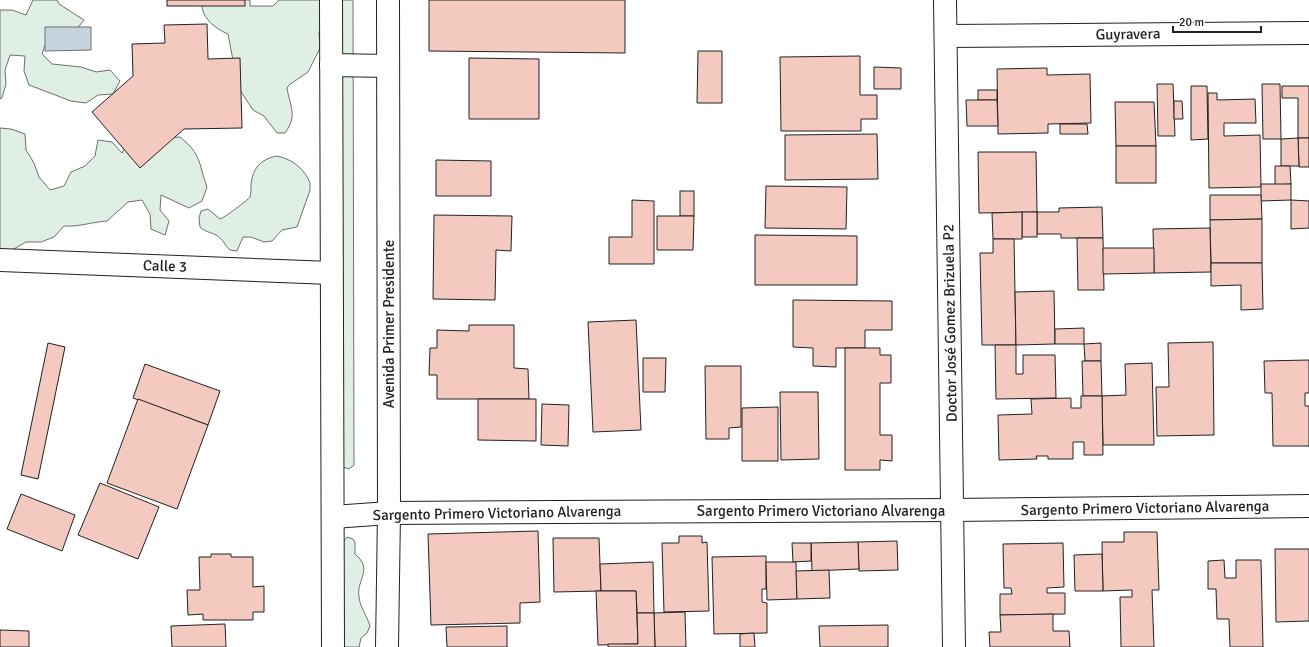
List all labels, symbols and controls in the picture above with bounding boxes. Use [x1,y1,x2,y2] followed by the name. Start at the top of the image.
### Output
[1173,8,1261,34] scale bar
[1179,15,1204,30] text: 20 m
[1095,24,1161,44] street label: Guyravera
[939,224,961,422] street label: Doctor José Gomez Brizuela P2
[380,240,398,408] street label: Avenida Primer Presidente
[143,256,187,276] street label: Calle 3
[1021,497,1269,519] street label: Sargento Primero Victoriano Alvarenga
[373,502,621,524] street label: Sargento Primero Victoriano Alvarenga
[697,502,945,520] street label: Sargento Primero Victoriano Alvarenga

